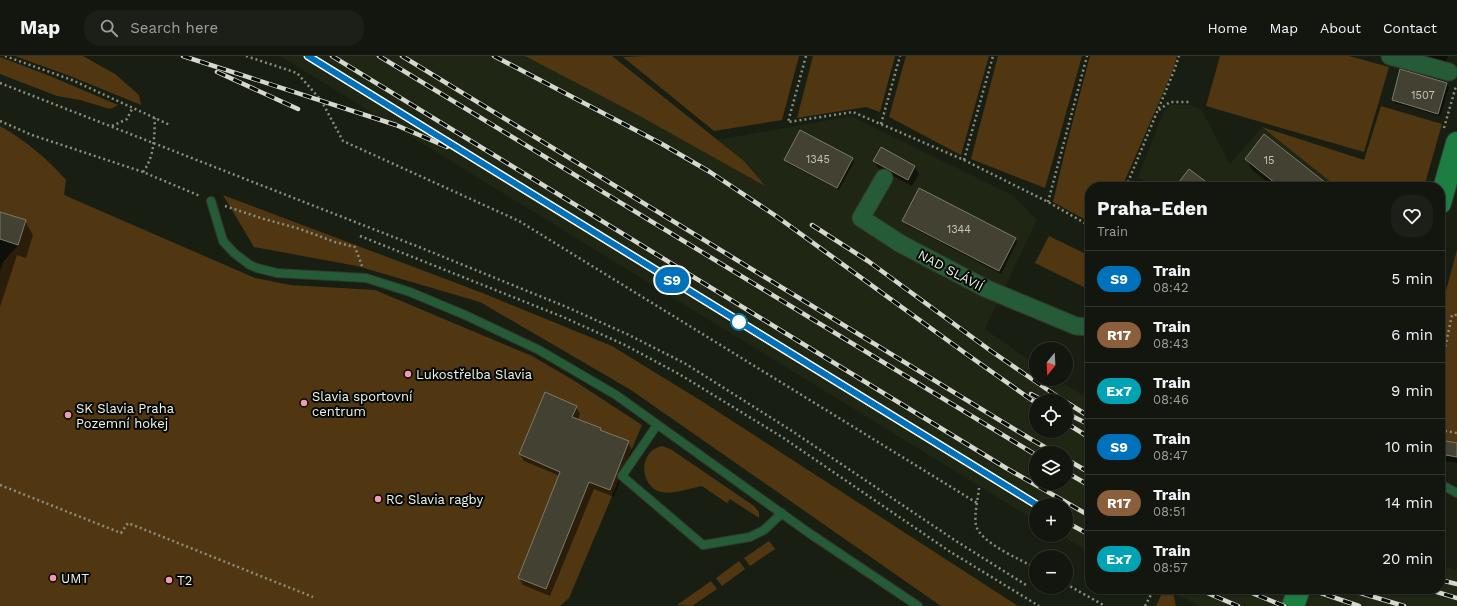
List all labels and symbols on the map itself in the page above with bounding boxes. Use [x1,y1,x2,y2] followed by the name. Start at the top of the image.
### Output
[1411,89,1435,102] house number: 1507
[806,153,830,166] house number: 1345
[1264,154,1274,167] house number: 15
[947,223,971,236] house number: 1344
[915,246,987,294] street label: NAD SLÁVIÍ
[654,267,690,293] line badge: S9
[730,313,748,331] unlabelled marker
[1029,342,1073,386] north arrow
[416,367,533,382] place label: Lukostřelba Slavia
[403,369,413,379] marker: Lukostřelba Slavia
[312,389,413,419] place label: Slavia sportovní centrum
[299,398,309,408] marker: Slavia sportovní centrum
[76,401,175,431] place label: SK Slavia Praha Pozemní hokej
[63,410,73,420] marker: SK Slavia Praha Pozemní hokej
[386,492,483,507] place label: RC Slavia ragby
[373,494,383,504] marker: RC Slavia ragby
[61,571,89,586] place label: UMT
[48,573,58,583] marker: UMT
[177,573,192,588] place label: T2
[164,575,174,585] marker: T2

